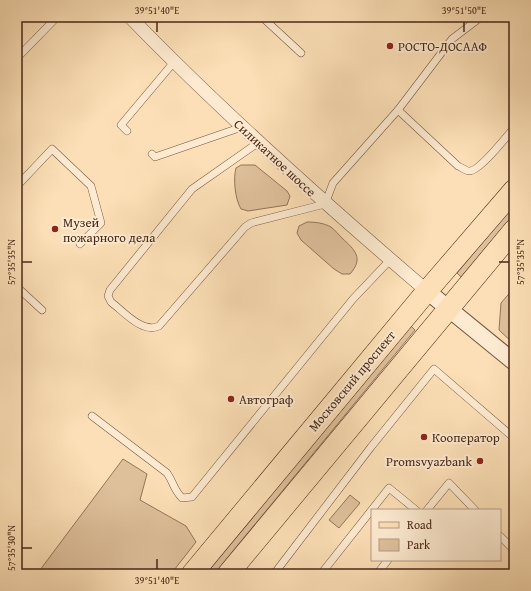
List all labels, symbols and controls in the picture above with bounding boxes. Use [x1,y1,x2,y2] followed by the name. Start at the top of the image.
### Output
[135,3,179,18] text: 39°51'40"E
[442,3,486,18] text: 39°51'50"E
[398,37,487,56] place label: РОСТО-ДОСААФ
[385,41,395,51] marker: РОСТО-ДОСААФ
[230,115,320,201] street label: Силикатное шоссе
[63,213,156,247] place label: Музей пожарного дела
[50,224,60,234] marker: Музей пожарного дела
[4,239,19,285] text: 57°35'35"N
[513,239,528,285] text: 57°35'35"N
[304,326,400,436] street label: Московский проспект
[239,390,294,409] place label: Автограф
[226,394,236,404] marker: Автограф
[432,428,500,447] place label: Кооператор
[419,432,429,442] marker: Кооператор
[386,452,472,471] place label: Promsvyazbank
[475,456,485,466] marker: Promsvyazbank
[371,509,501,561] legend
[407,516,433,533] text: Road
[4,525,19,571] text: 57°35'30"N
[407,536,431,553] text: Park
[135,573,179,588] text: 39°51'40"E

